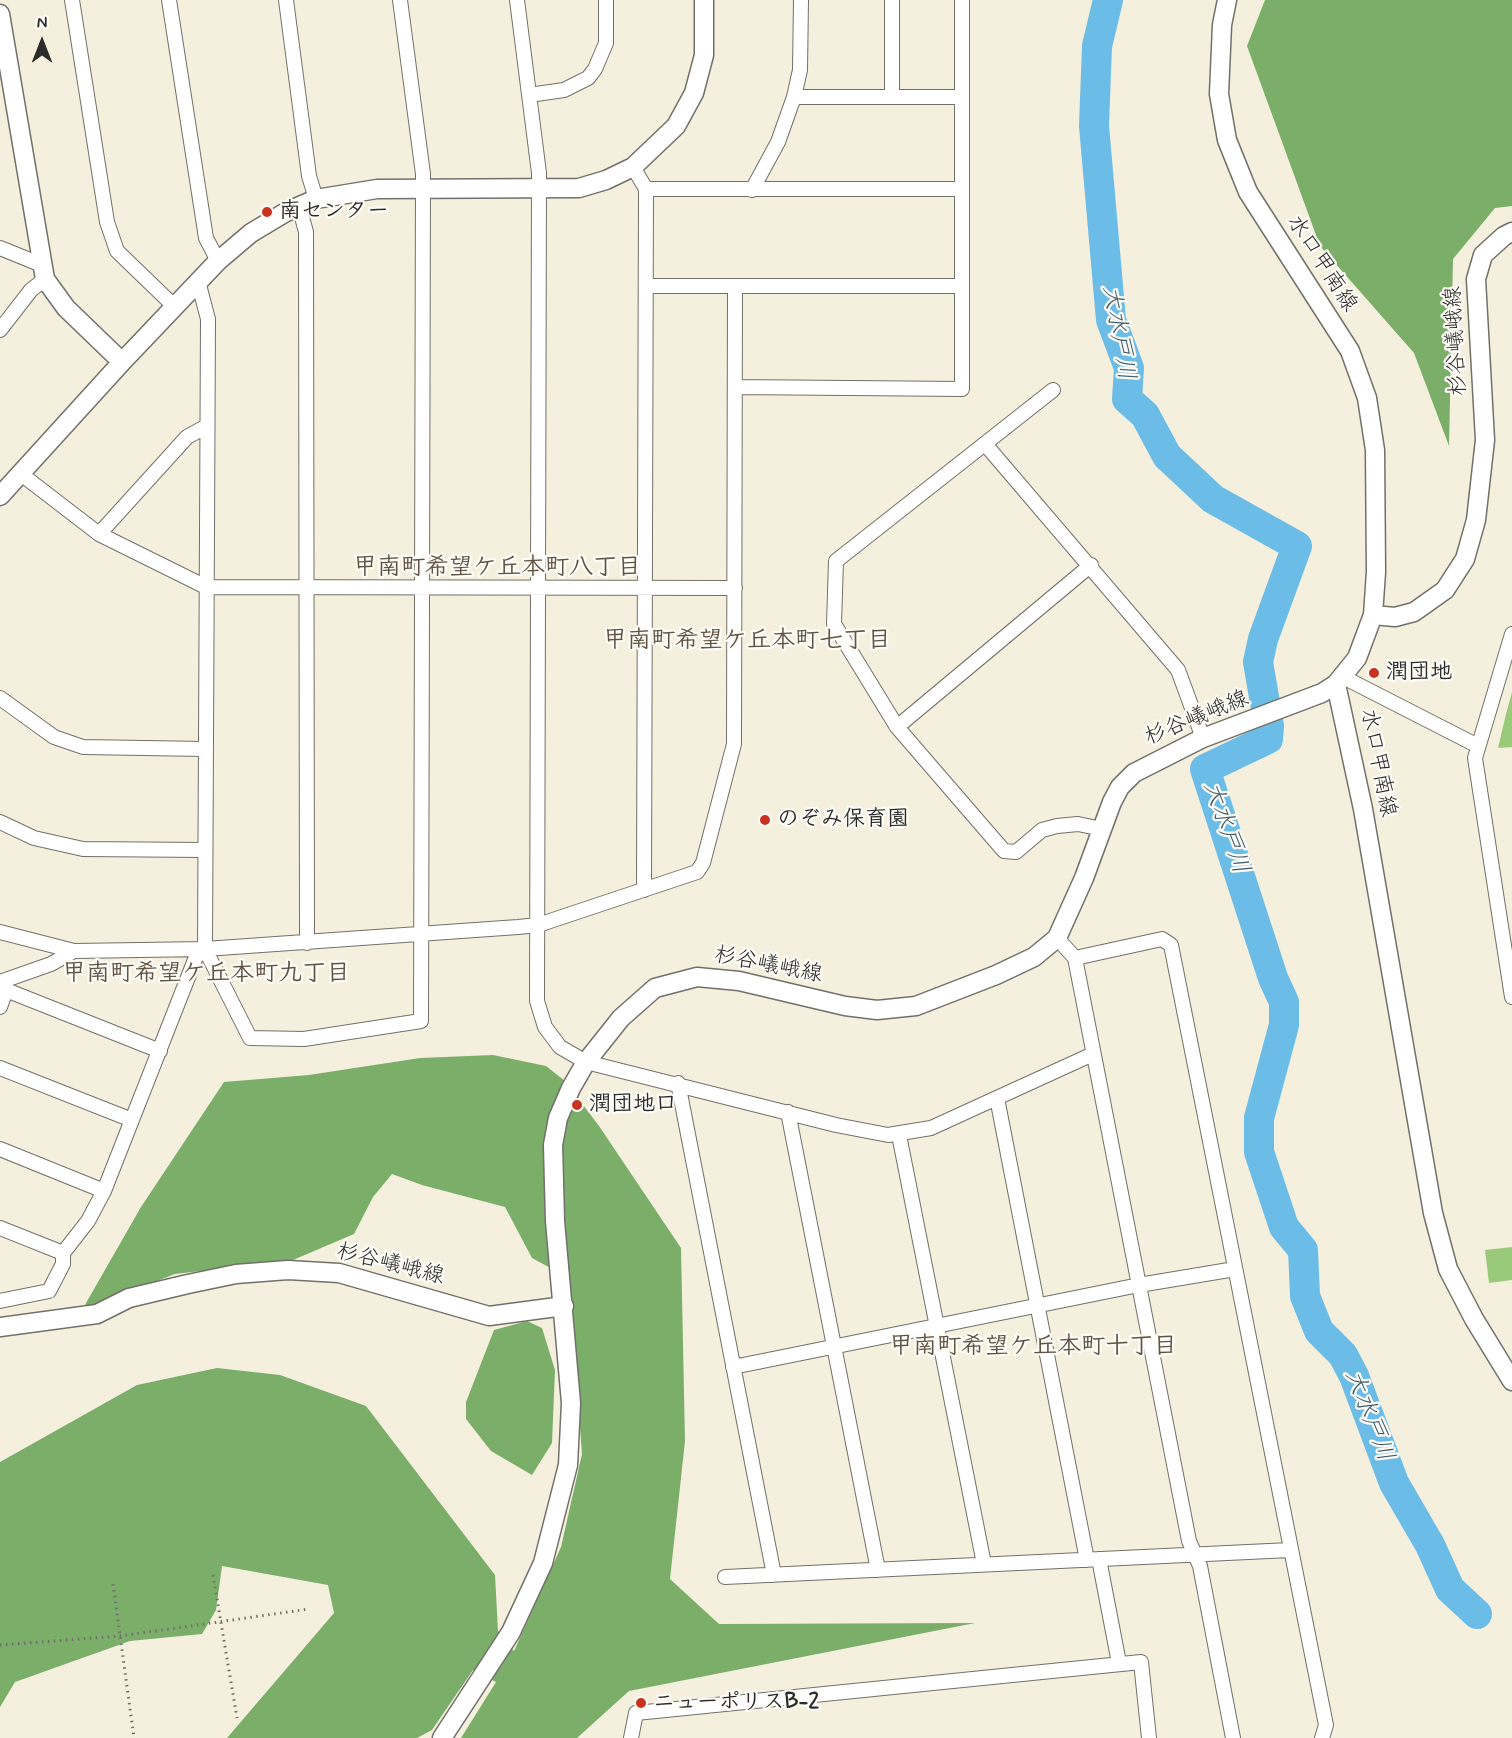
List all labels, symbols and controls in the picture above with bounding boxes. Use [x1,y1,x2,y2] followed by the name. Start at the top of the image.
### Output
[12,12,72,72] north arrow
[37,13,47,34] text: N
[279,199,389,225] place label: 南センター
[260,205,274,219] marker: 南センター
[1280,211,1362,317] street label: 水口甲南線
[1094,283,1140,383] water label: 大水戸川
[1441,285,1473,397] street label: 杉谷嶬峨線
[353,555,641,583] district label: 甲南町希望ケ丘本町八丁目
[603,628,891,656] district label: 甲南町希望ケ丘本町七丁目
[1386,660,1452,686] place label: 潤団地
[1367,666,1381,680] marker: 潤団地
[1141,686,1253,752] street label: 杉谷嶬峨線
[1354,706,1400,820] street label: 水口甲南線
[1196,778,1254,878] water label: 大水戸川
[777,807,909,833] place label: のぞみ保育園
[758,813,772,827] marker: のぞみ保育園
[711,943,825,989] street label: 杉谷嶬峨線
[62,961,350,989] district label: 甲南町希望ケ丘本町九丁目
[589,1092,677,1118] place label: 潤団地口
[570,1098,584,1112] marker: 潤団地口
[333,1239,447,1291] street label: 杉谷嶬峨線
[889,1334,1177,1362] district label: 甲南町希望ケ丘本町十丁目
[1337,1366,1399,1466] water label: 大水戸川
[653,1690,819,1716] place label: ニューポリスB-2
[634,1696,648,1710] marker: ニューポリスB-2

